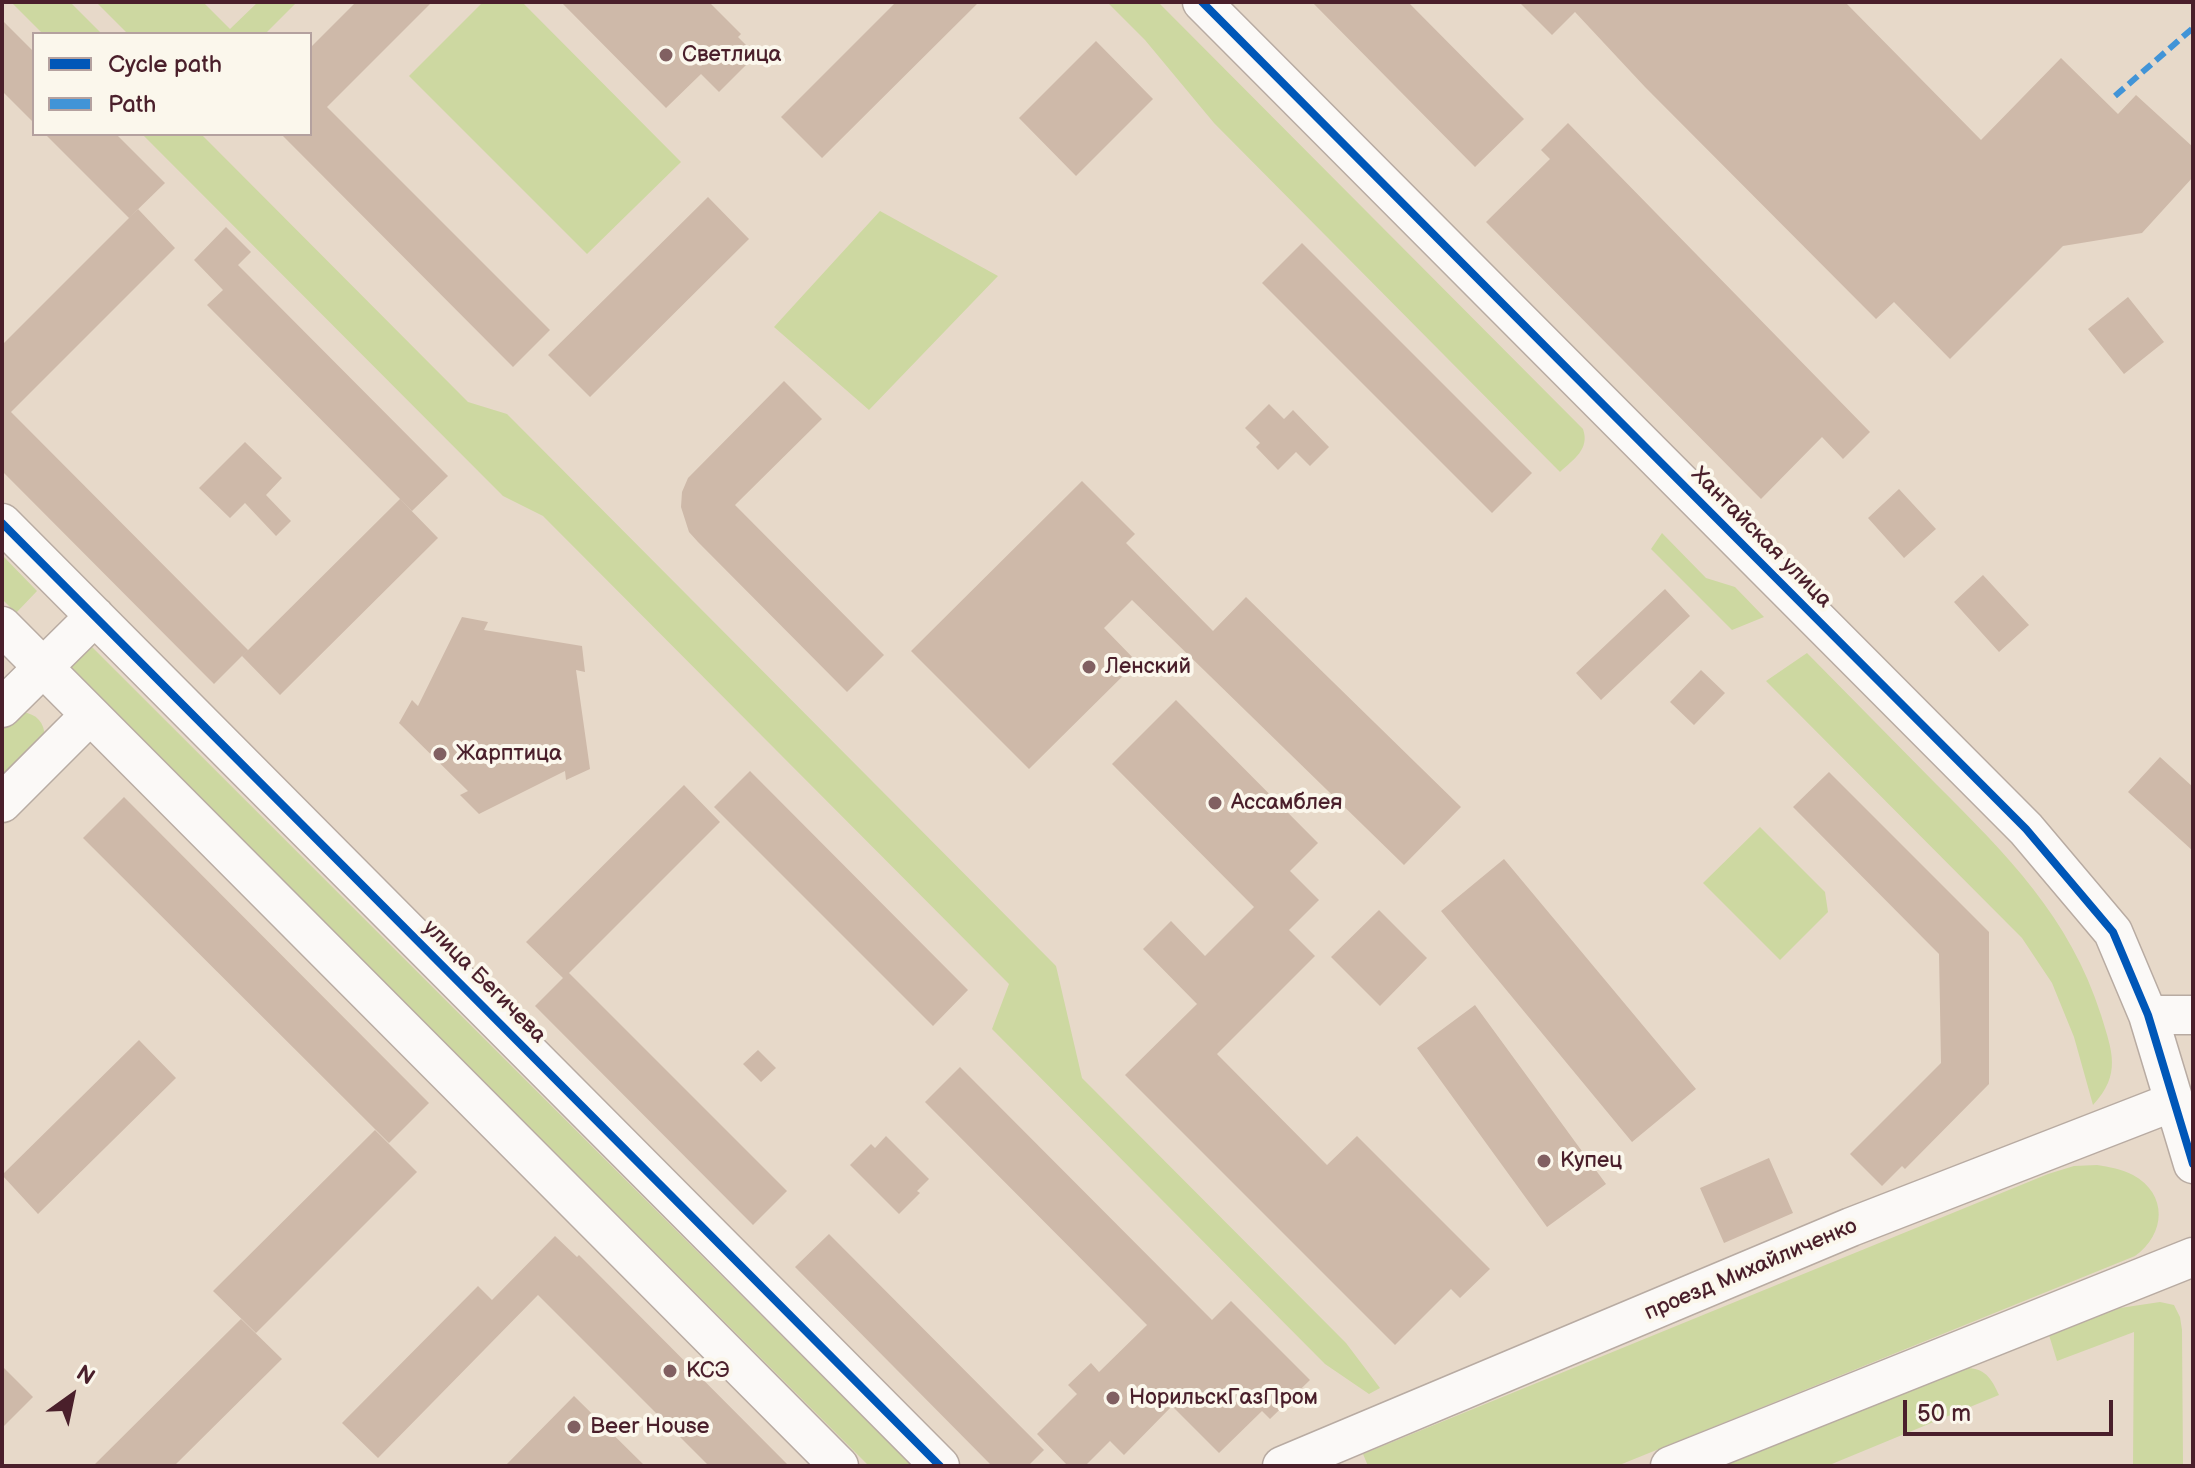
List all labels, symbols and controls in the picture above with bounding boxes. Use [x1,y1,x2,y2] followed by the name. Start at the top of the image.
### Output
[32,32,312,136] legend
[682,42,782,68] place label: Светлица
[657,46,675,64] marker: Светлица
[108,50,222,79] text: Cycle path
[108,90,156,119] text: Path
[1685,462,1837,614] street label: Хантайская улица
[1105,654,1191,680] place label: Ленский
[1080,658,1098,676] marker: Ленский
[456,741,562,767] place label: Жарптица
[431,745,449,763] marker: Жарптица
[1231,790,1342,816] place label: Ассамблея
[1206,794,1224,812] marker: Ассамблея
[417,915,551,1049] street label: улица Бегичева
[1560,1148,1622,1174] place label: Купец
[1535,1152,1553,1170] marker: Купец
[1641,1213,1861,1327] street label: проезд Михайличенко
[32,1356,112,1436] north arrow
[686,1358,730,1384] place label: КСЭ
[71,1360,100,1391] text: N
[661,1362,679,1380] marker: КСЭ
[1907,1384,2117,1434] scale bar
[1129,1385,1318,1411] place label: НорильскГазПром
[1104,1389,1122,1407] marker: НорильскГазПром
[1917,1399,1971,1428] text: 50 m
[590,1414,710,1440] place label: Beer House
[565,1418,583,1436] marker: Beer House

